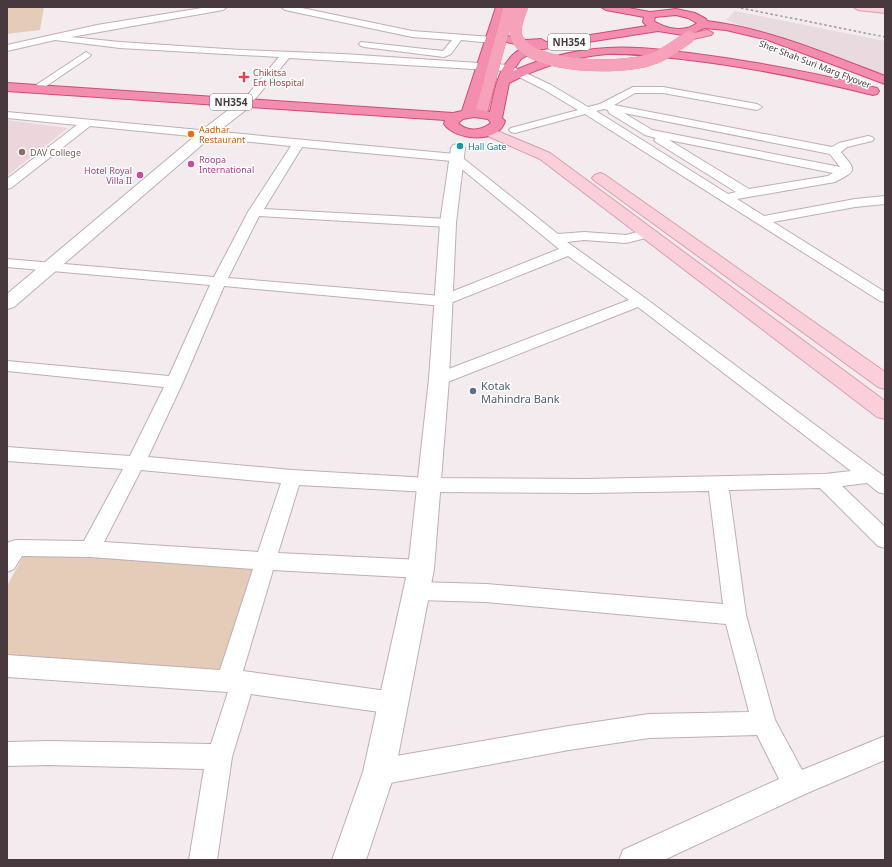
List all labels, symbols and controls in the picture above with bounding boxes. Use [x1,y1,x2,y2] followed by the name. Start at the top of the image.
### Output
[548,34,590,50] road number: NH354
[757,37,873,91] street label: Sher Shah Suri Marg Flyover
[253,66,304,89] place label: Chikitsa Ent Hospital
[238,71,250,83] marker: Chikitsa Ent Hospital
[210,94,252,110] road number: NH354
[199,123,246,146] place label: Aadhar Restaurant
[186,129,196,139] marker: Aadhar Restaurant
[468,140,507,153] place label: Hall Gate
[455,141,465,151] marker: Hall Gate
[30,146,81,159] place label: DAV College
[17,147,27,157] marker: DAV College
[199,153,254,176] place label: Roopa International
[186,159,196,169] marker: Roopa International
[84,164,132,187] place label: Hotel Royal Villa II
[135,170,145,180] marker: Hotel Royal Villa II
[481,378,560,406] place label: Kotak Mahindra Bank
[468,386,478,396] marker: Kotak Mahindra Bank

